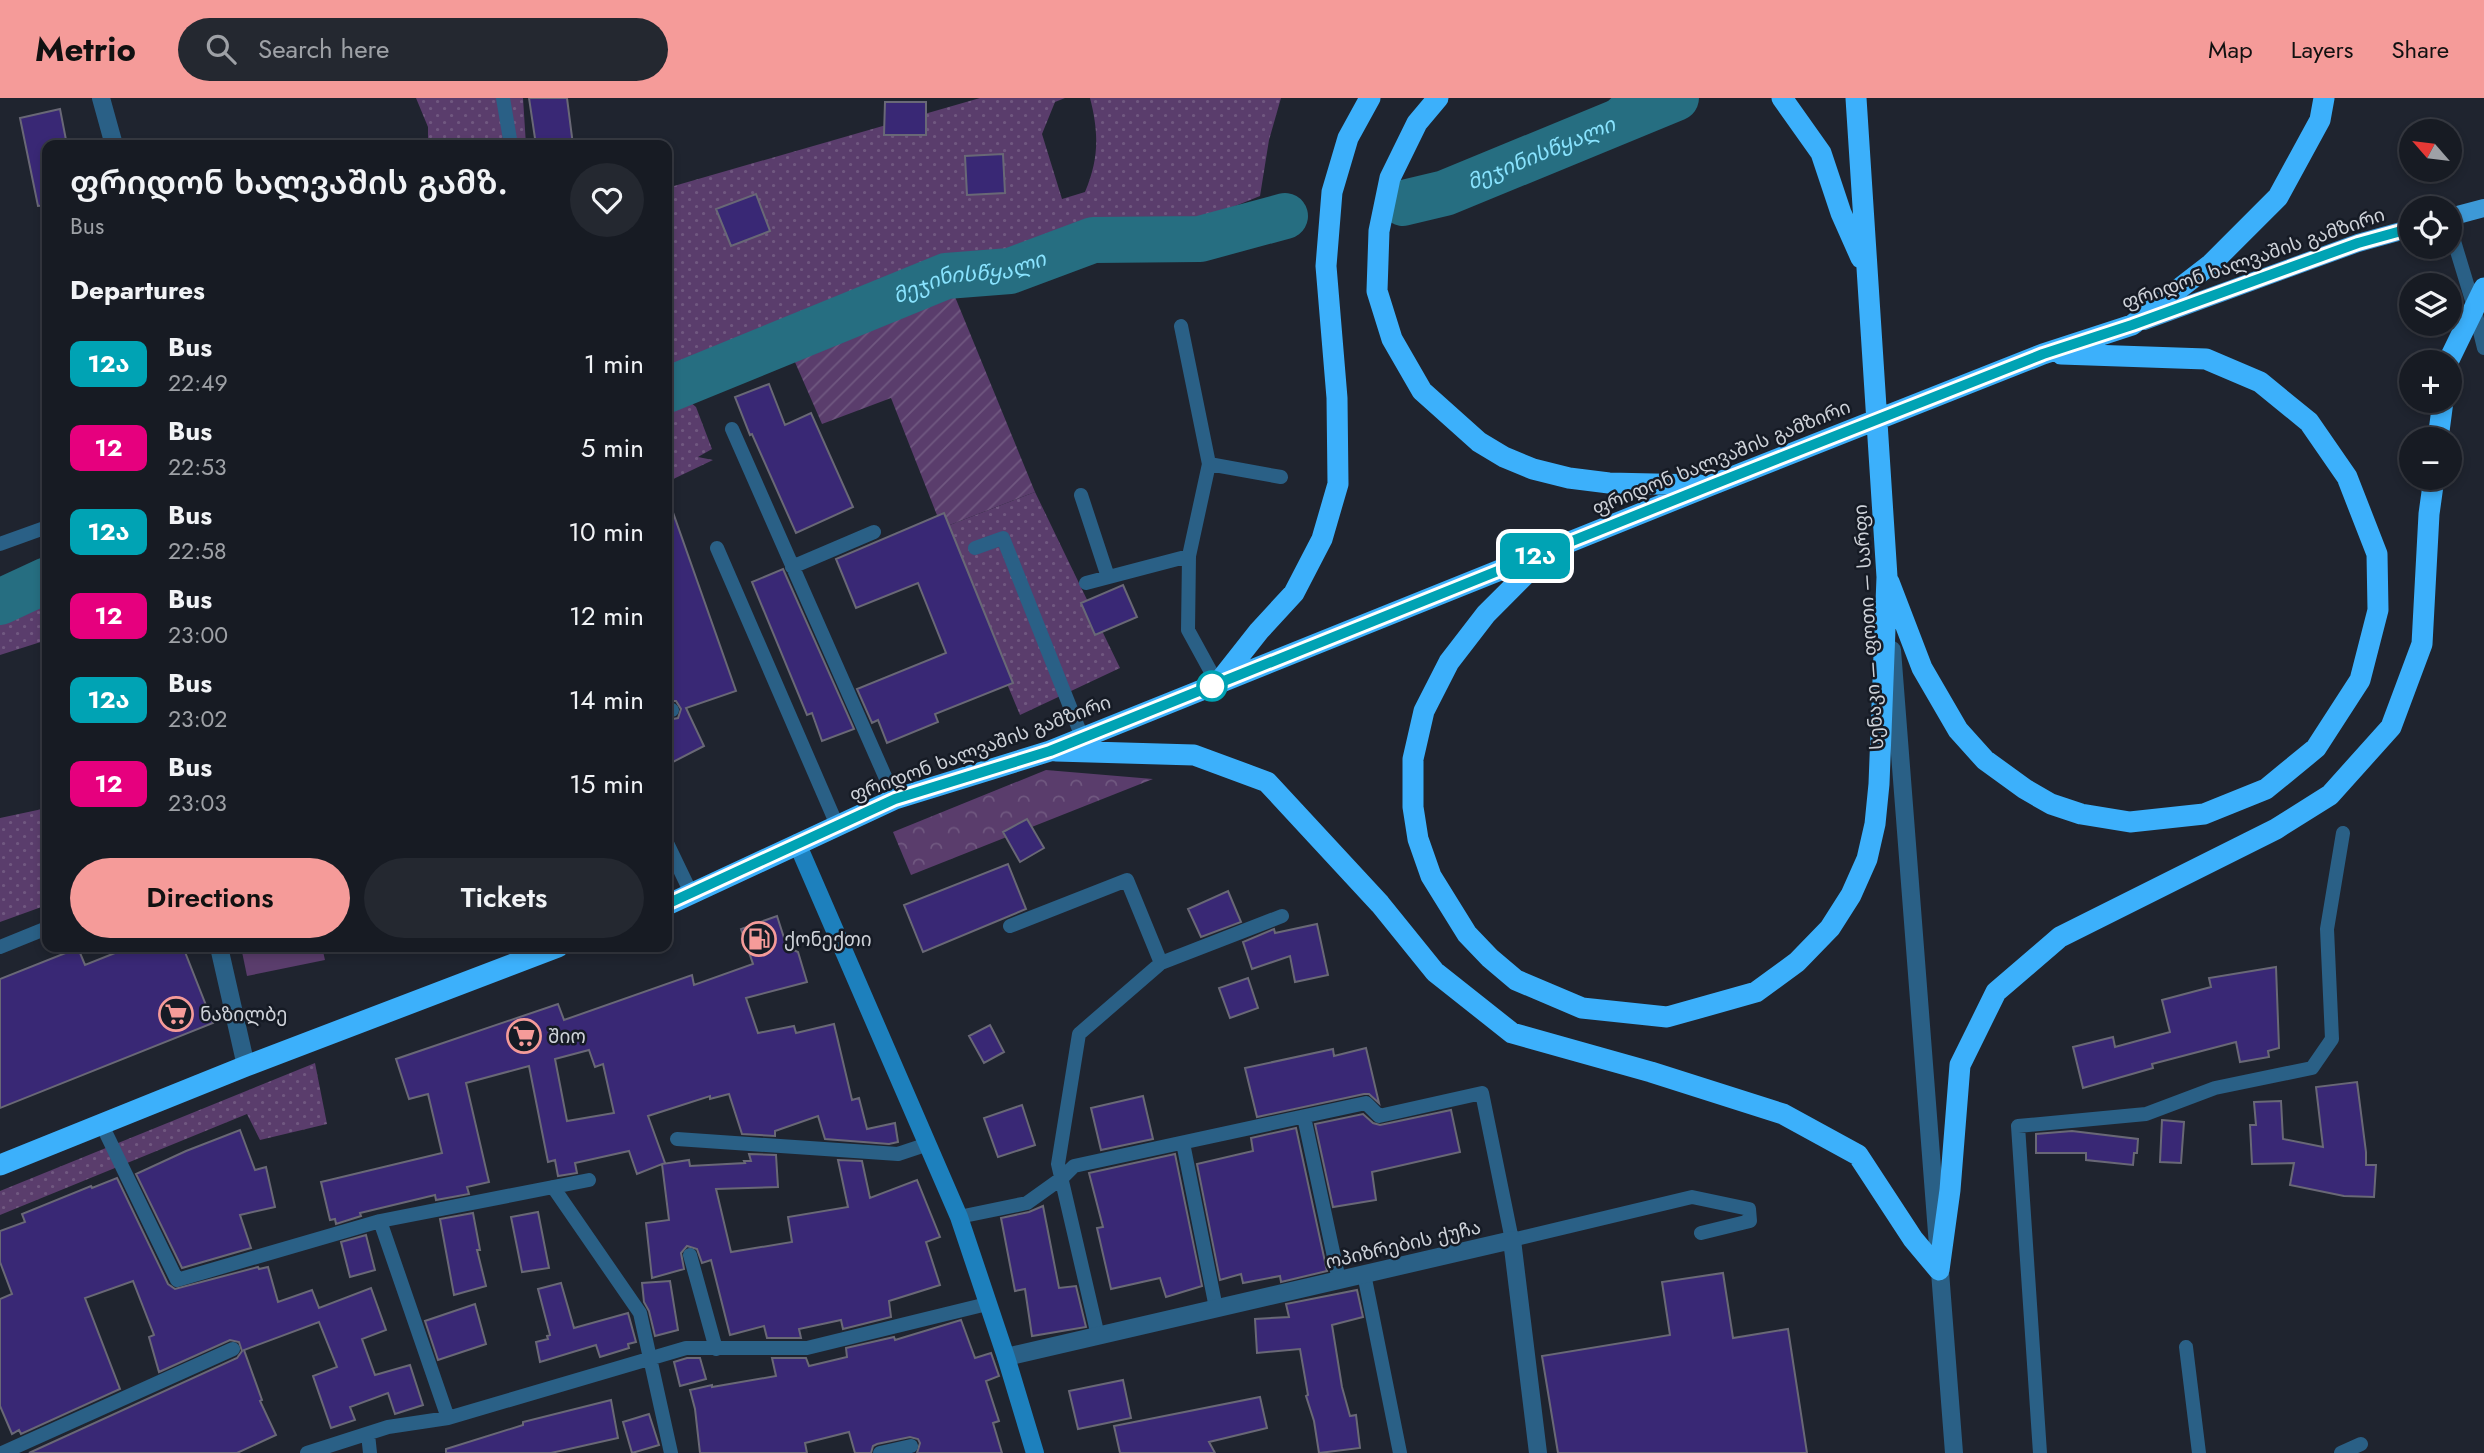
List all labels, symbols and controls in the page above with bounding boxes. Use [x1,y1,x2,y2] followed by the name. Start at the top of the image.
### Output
[178,18,668,81] search box
[35,26,136,73] text: Metrio
[202,30,240,68] icon: search
[258,30,389,68] text: Search here
[2208,32,2253,67] text: Map
[2291,32,2353,67] text: Layers
[2391,32,2449,67] text: Share
[1462,109,1621,197] water label: მეჯინისწყალი
[2399,119,2462,182] north arrow
[2399,119,2462,490] map controls
[70,159,508,206] text: ფრიდონ ხალვაშის გამზ.
[570,163,644,237] button: heart
[2399,196,2462,259] button: locate
[2118,201,2388,316] street label: ფრიდონ ხალვაშის გამზირი
[70,209,104,243] text: Bus
[888,244,1051,311] water label: მეჯინისწყალი
[70,271,205,309] text: Departures
[2399,273,2462,336] button: layers
[168,328,212,366] text: Bus
[584,345,644,383] text: 1 min
[88,346,130,381] text: 12ა
[2399,350,2462,413] button: +
[168,366,228,400] text: 22:49
[1588,393,1854,522] street label: ფრიდონ ხალვაშის გამზირი
[168,412,212,450] text: Bus
[2399,427,2462,490] button: −
[581,429,644,467] text: 5 min
[95,430,122,465] text: 12
[168,450,227,484] text: 22:53
[168,496,212,534] text: Bus
[1846,503,1891,751] street label: სენაკი — ფოთი — სარფი
[568,513,644,551] text: 10 min
[88,514,130,549] text: 12ა
[1495,533,1575,579] line badge: 12ა
[168,534,227,568] text: 22:58
[1514,538,1556,573] text: 12ა
[168,580,212,618] text: Bus
[569,597,644,635] text: 12 min
[95,598,122,633] text: 12
[168,618,228,652] text: 23:00
[168,664,212,702] text: Bus
[1197,671,1227,701] unlabelled marker
[569,681,644,719] text: 14 min
[88,682,130,717] text: 12ა
[846,689,1115,808] street label: ფრიდონ ხალვაშის გამზირი
[168,702,227,736] text: 23:02
[168,748,212,786] text: Bus
[569,765,644,803] text: 15 min
[95,766,122,801] text: 12
[168,786,227,820] text: 23:03
[70,858,350,938] button: Directions
[364,858,644,938] button: Tickets
[740,920,778,958] fuel station icon: ქონექთი
[784,926,872,953] place label: ქონექთი
[157,995,195,1033] supermarket icon: ნაზილბე
[200,1001,287,1028] place label: ნაზილბე
[505,1017,543,1055] supermarket icon: შიო
[548,1023,586,1050] place label: შიო
[1323,1213,1484,1276] street label: ოპიზრების ქუჩა

